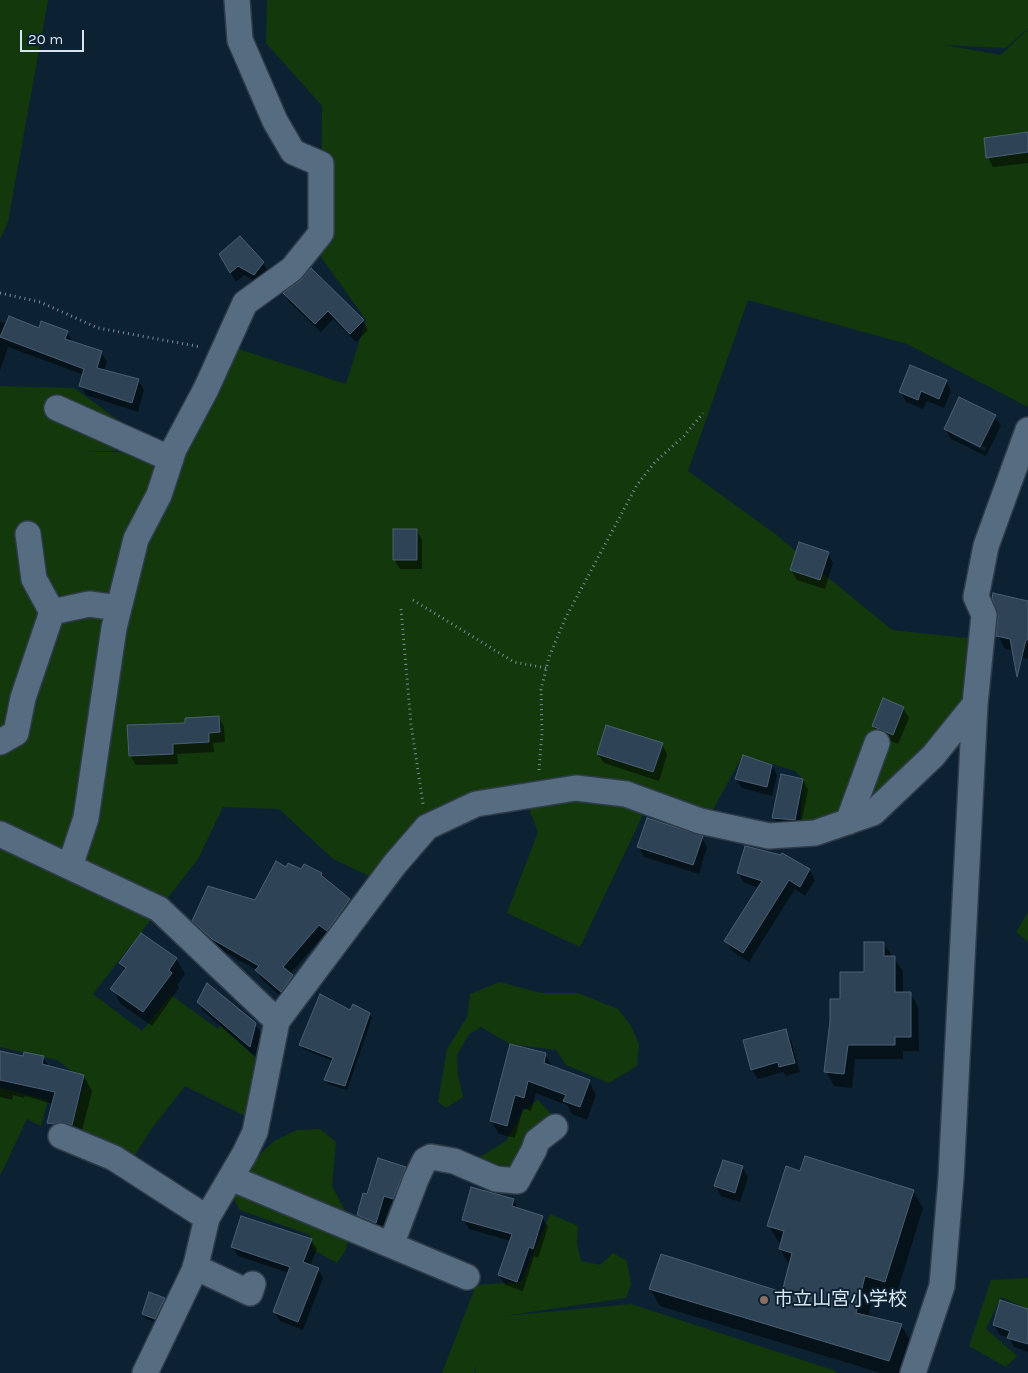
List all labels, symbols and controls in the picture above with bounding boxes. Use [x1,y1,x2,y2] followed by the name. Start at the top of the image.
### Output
[22,20,86,52] scale bar
[28,30,63,48] text: 20 m
[774,1289,907,1311] place label: 市立山宮小学校
[758,1294,770,1306] marker: 市立山宮小学校

